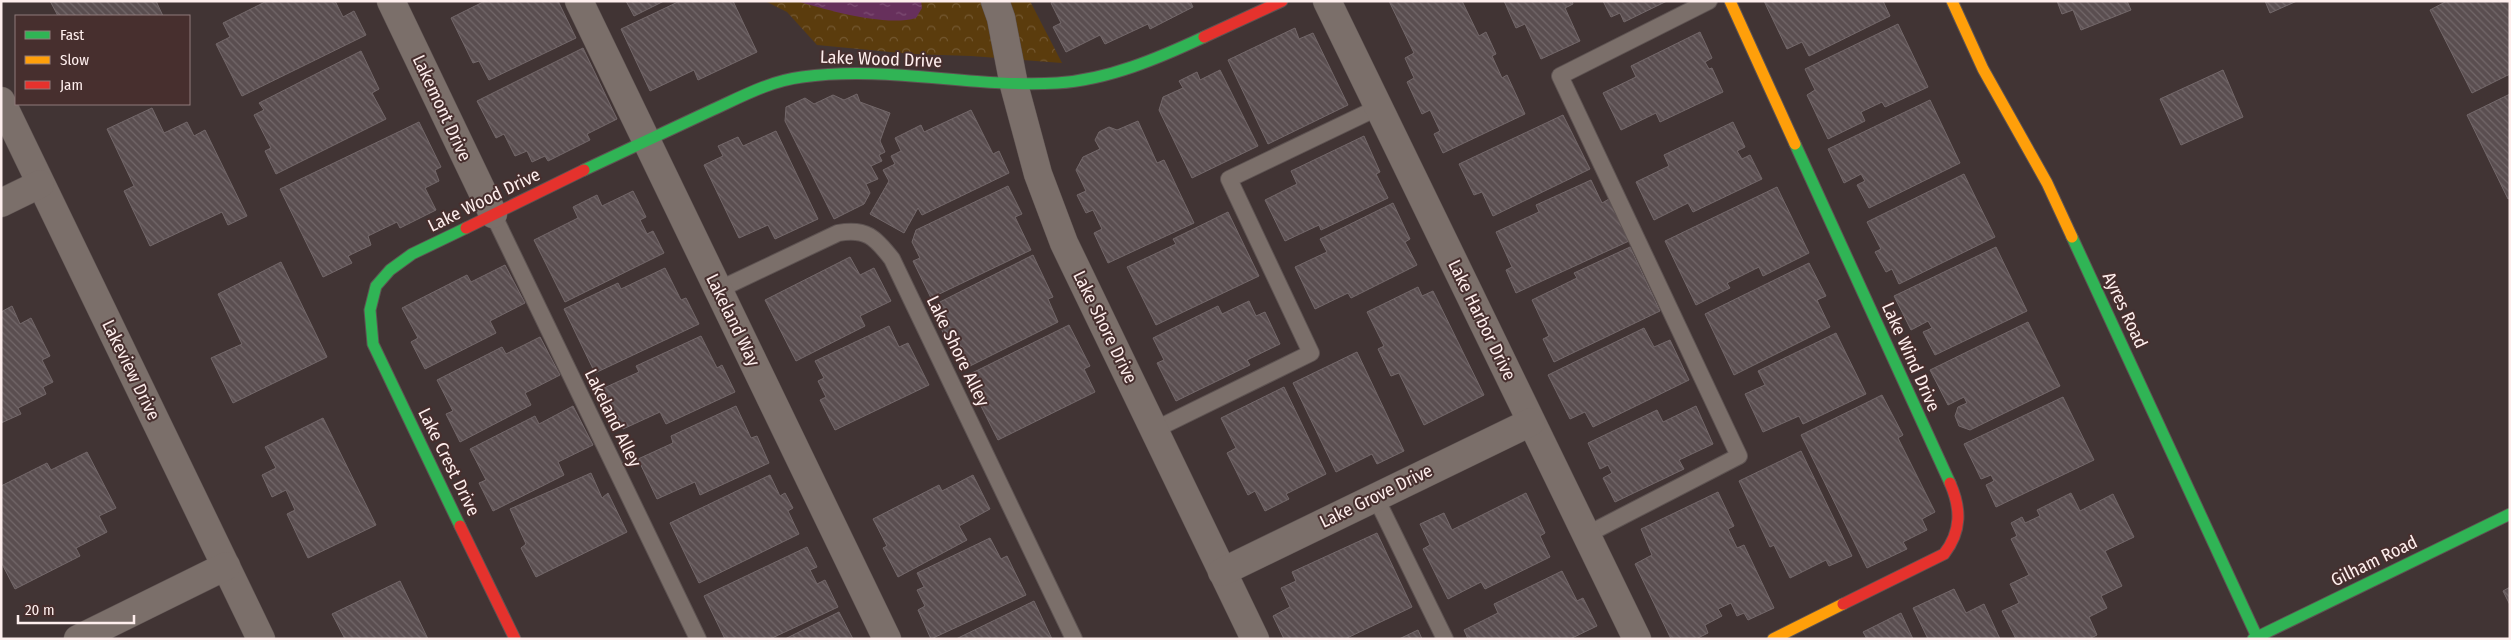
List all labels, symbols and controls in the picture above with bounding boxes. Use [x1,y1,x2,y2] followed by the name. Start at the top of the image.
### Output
[15,15,190,105] legend
[60,26,84,44] text: Fast
[820,46,943,72] street label: Lake Wood Drive
[60,51,89,69] text: Slow
[408,51,476,165] street label: Lakemont Drive
[60,76,83,94] text: Jam
[424,163,544,237] street label: Lake Wood Drive
[1443,256,1521,384] street label: Lake Harbor Drive
[1068,267,1142,387] street label: Lake Shore Drive
[2098,268,2152,352] street label: Ayres Road
[701,270,765,370] street label: Lakeland Way
[922,292,994,410] street label: Lake Shore Alley
[1877,299,1945,415] street label: Lake Wind Drive
[97,316,165,424] street label: Lakeview Drive
[580,365,646,471] street label: Lakeland Alley
[413,404,485,520] street label: Lake Crest Drive
[1316,459,1436,533] street label: Lake Grove Drive
[2327,531,2421,591] street label: Gilham Road
[18,592,134,624] scale bar
[25,601,55,619] text: 20 m

